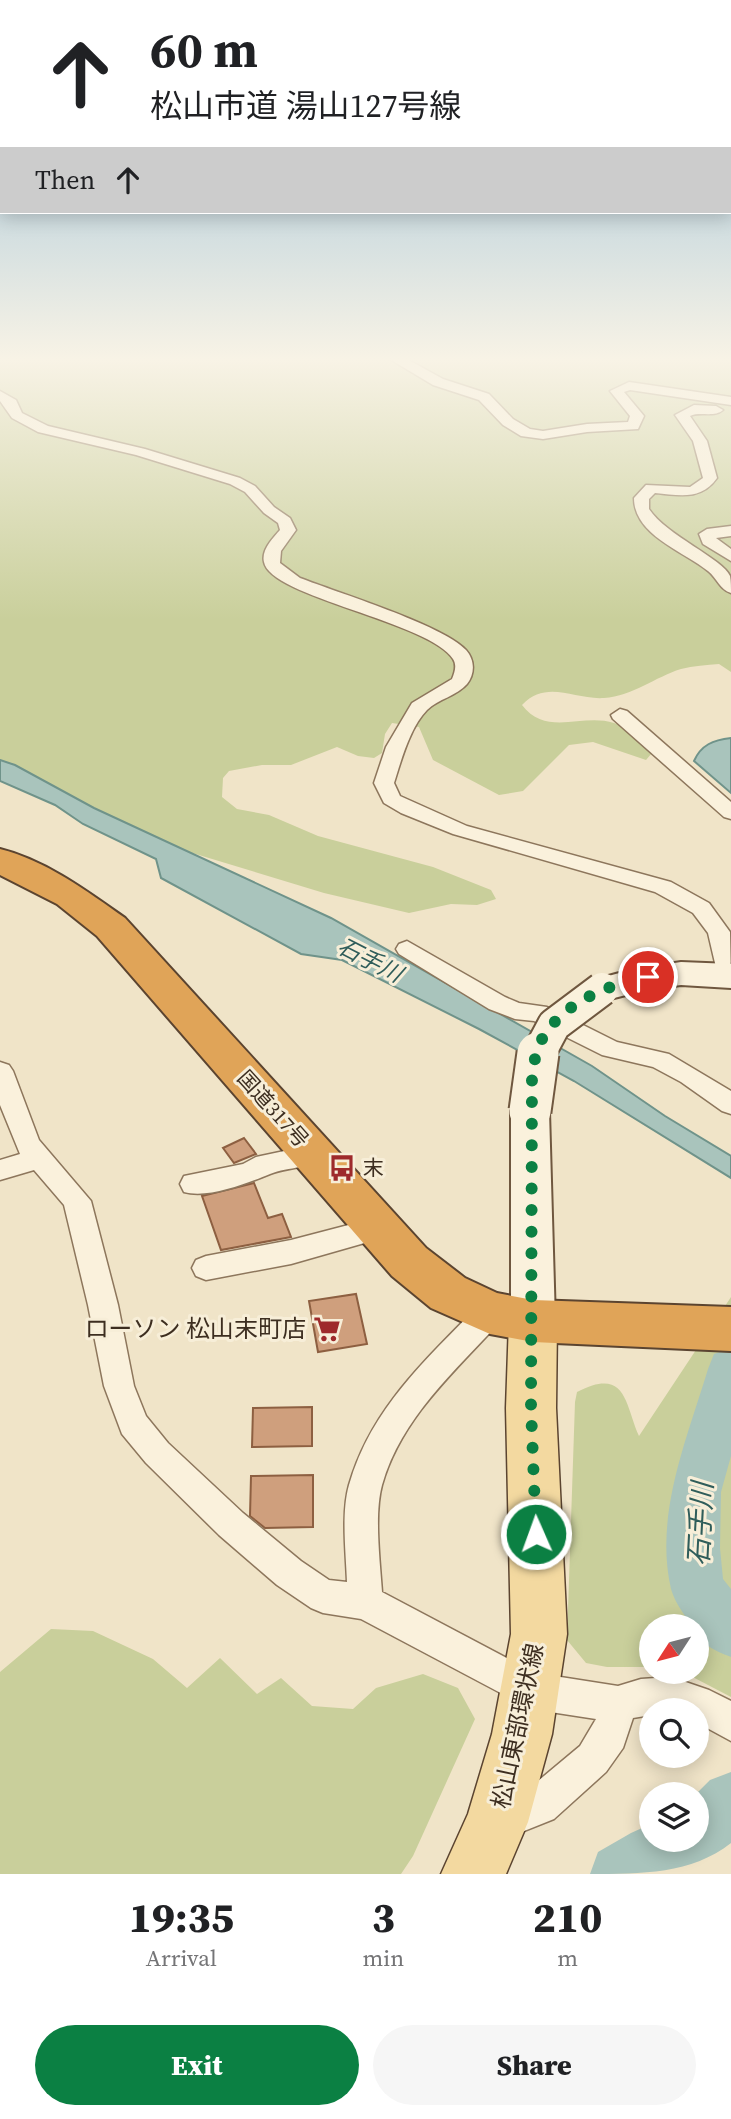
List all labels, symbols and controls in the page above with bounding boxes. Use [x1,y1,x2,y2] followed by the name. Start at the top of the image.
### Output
[150,16,258,83] text: 60 m
[35,28,126,119] icon: ahead
[150,84,461,128] text: 松山市道 湯山127号線
[109,161,147,199] icon: ahead
[35,162,95,198] text: Then
[332,930,411,991] water label: 石手川
[618,947,678,1007] pin
[629,958,667,996] icon: arrive
[231,1064,316,1153] street label: 国道317号
[327,1153,357,1183] bus stop icon: 末
[363,1153,384,1182] place label: 末
[84,1312,306,1345] place label: ローソン 松山末町店
[312,1314,342,1344] supermarket icon: ローソン 松山末町店
[679,1478,721,1567] water label: 石手川
[499,1497,573,1571] position arrow
[639,1614,709,1684] north arrow
[639,1614,709,1852] map controls
[484,1640,551,1811] street label: 松山東部環状線
[639,1698,709,1768] button: search
[639,1782,709,1852] button: layers
[129,1888,234,1946] text: 19:35
[372,1888,395,1946] text: 3
[533,1888,602,1946] text: 210
[146,1942,217,1974] text: Arrival
[363,1942,404,1974] text: min
[557,1942,578,1974] text: m
[35,2025,359,2105] button: Exit
[373,2025,696,2105] button: Share

